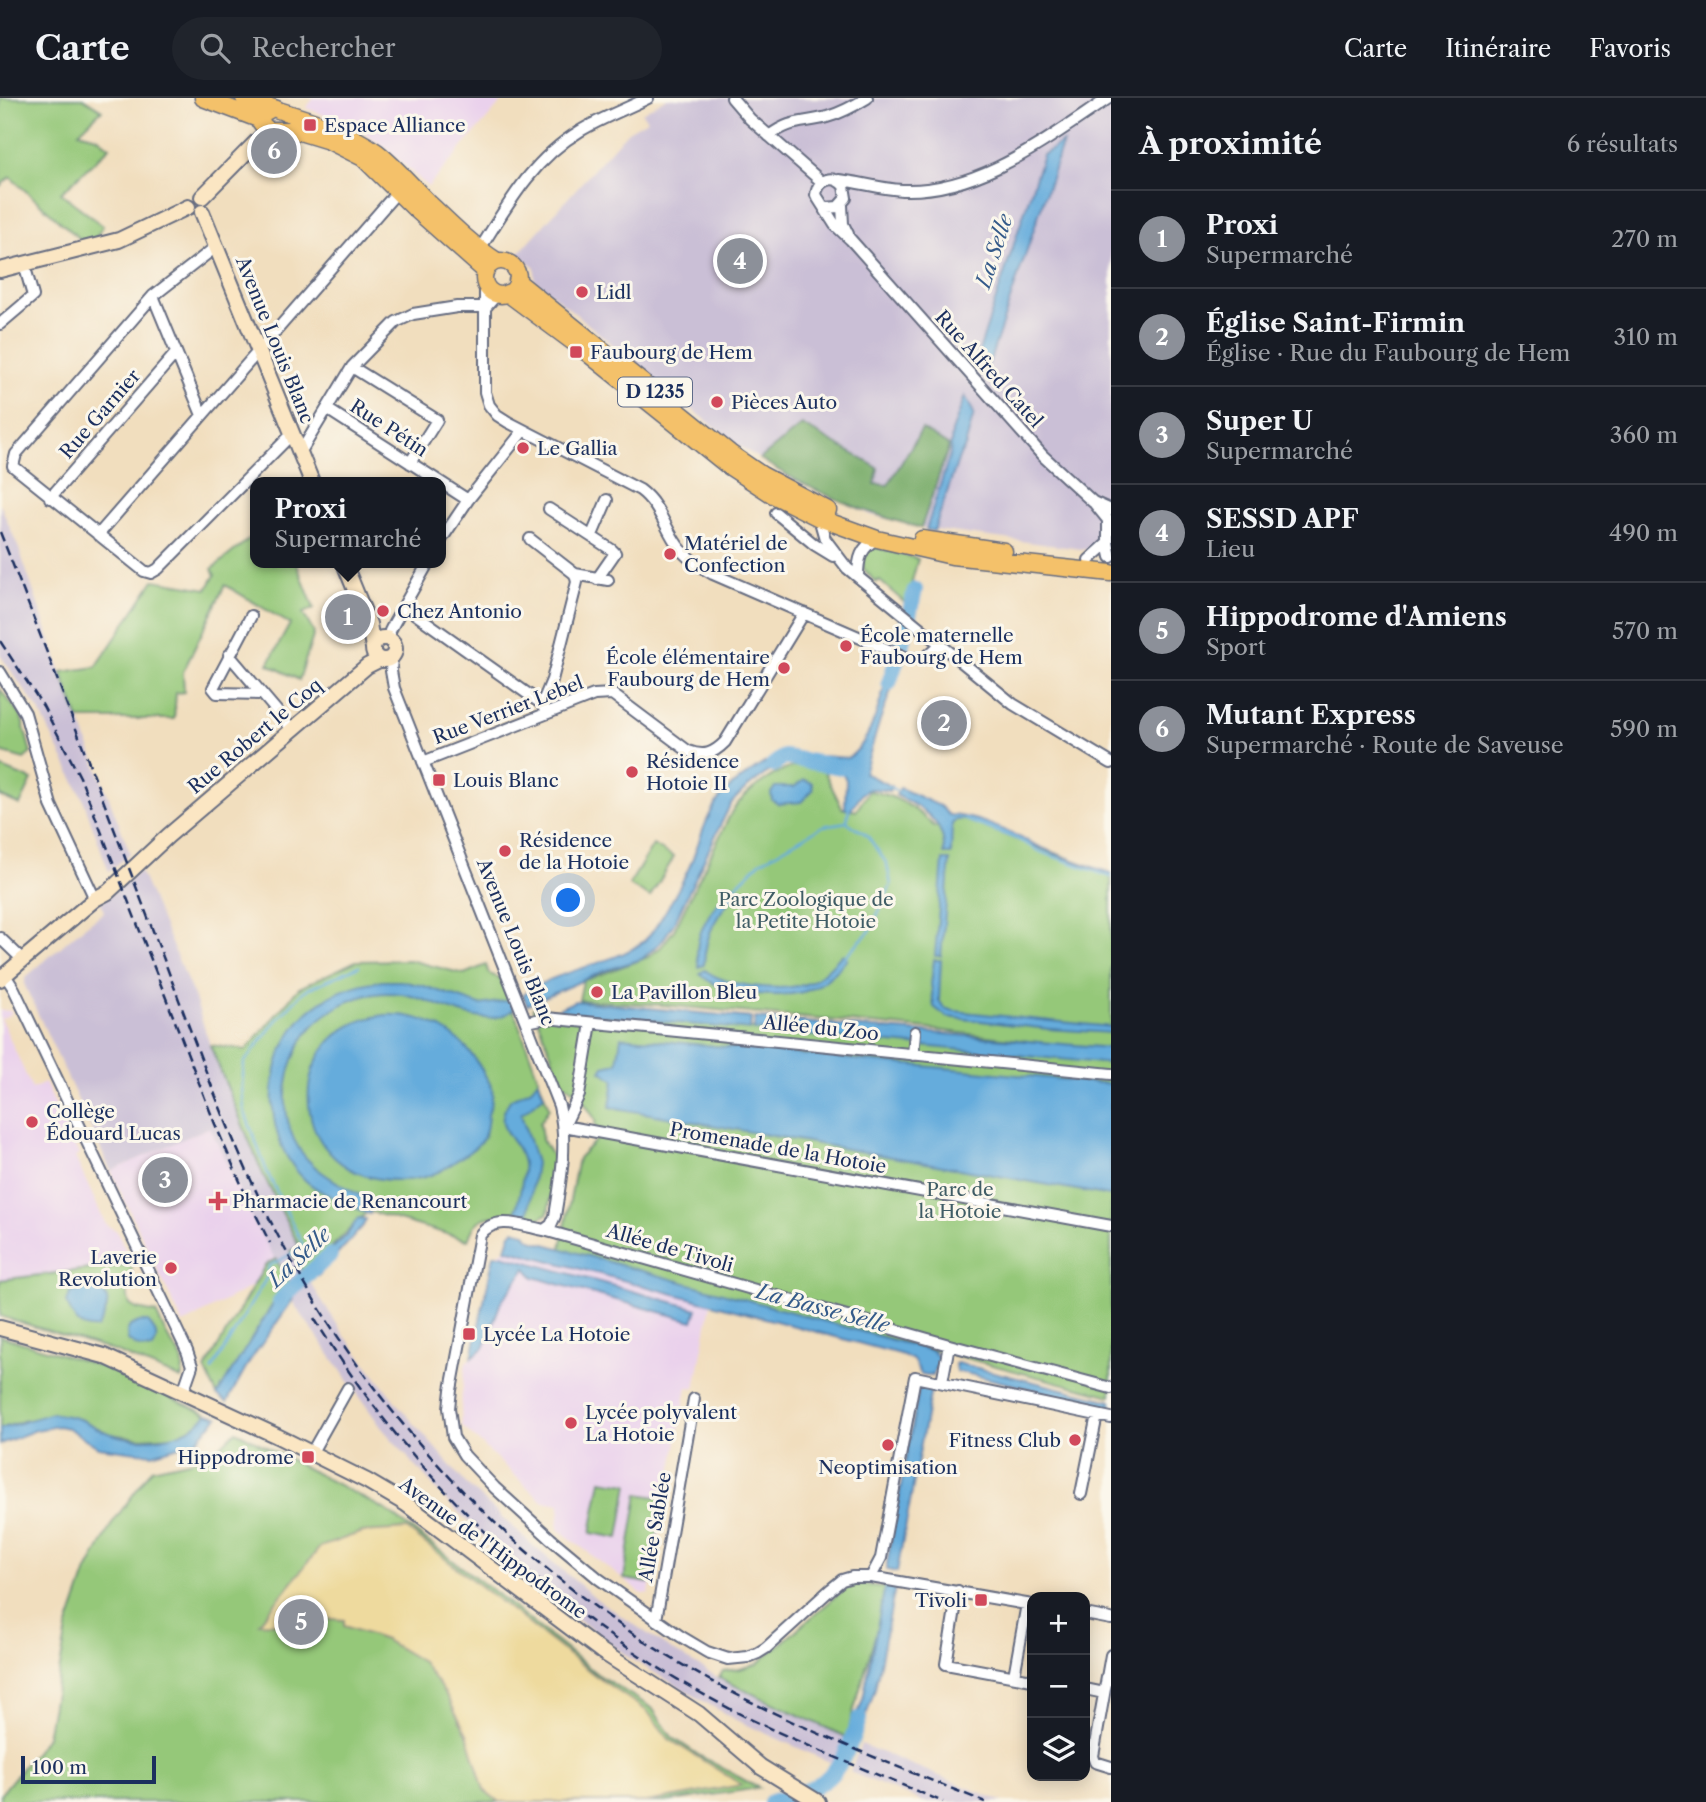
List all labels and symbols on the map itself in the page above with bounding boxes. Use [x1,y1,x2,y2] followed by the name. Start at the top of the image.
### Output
[324,114,466,137] place label: Espace Alliance
[302,117,318,133] marker: Espace Alliance
[251,125,297,177] pin: 6
[970,210,1018,293] water label: La Selle
[717,235,763,287] pin: 4
[231,252,319,427] street label: Avenue Louis Blanc
[596,281,632,304] place label: Lidl
[574,284,590,300] marker: Lidl
[930,306,1048,433] street label: Rue Alfred Catel
[590,341,753,364] place label: Faubourg de Hem
[568,344,584,360] marker: Faubourg de Hem
[55,365,145,463] street label: Rue Garnier
[618,378,692,406] road number: D 1235
[731,391,837,414] place label: Pièces Auto
[346,394,432,462] street label: Rue Pétin
[709,394,725,410] marker: Pièces Auto
[537,437,618,460] place label: Le Gallia
[515,440,531,456] marker: Le Gallia
[684,532,788,577] place label: Matériel de Confection
[662,546,678,562] marker: Matériel de Confection
[325,591,371,643] pin: 1
[397,600,522,623] place label: Chez Antonio
[375,603,391,619] marker: Chez Antonio
[860,624,1023,669] place label: École maternelle Faubourg de Hem
[838,638,854,654] marker: École maternelle Faubourg de Hem
[606,646,770,691] place label: École élémentaire Faubourg de Hem
[776,660,792,676] marker: École élémentaire Faubourg de Hem
[430,671,587,749] street label: Rue Verrier Lebel
[183,673,327,799] street label: Rue Robert le Coq
[921,697,967,749] pin: 2
[646,750,739,795] place label: Résidence Hotoie II
[624,764,640,780] marker: Résidence Hotoie II
[453,769,559,792] place label: Louis Blanc
[431,772,447,788] marker: Louis Blanc
[519,829,629,874] place label: Résidence de la Hotoie
[497,843,513,859] marker: Résidence de la Hotoie
[472,854,560,1029] street label: Avenue Louis Blanc
[551,883,585,917] your location
[718,888,894,933] park label: Parc Zoologique de la Petite Hotoie
[611,981,757,1004] place label: La Pavillon Bleu
[589,984,605,1000] marker: La Pavillon Bleu
[761,1010,880,1046] street label: Allée du Zoo
[46,1100,181,1145] place label: Collège Édouard Lucas
[24,1114,40,1130] marker: Collège Édouard Lucas
[668,1118,888,1178] street label: Promenade de la Hotoie
[142,1154,188,1206] pin: 3
[919,1178,1001,1223] park label: Parc de la Hotoie
[232,1190,467,1213] place label: Pharmacie de Renancourt
[210,1193,226,1209] marker: Pharmacie de Renancourt
[603,1219,736,1277] street label: Allée de Tivoli
[261,1221,336,1294] water label: La Selle
[58,1246,157,1291] place label: Laverie Revolution
[163,1260,179,1276] marker: Laverie Revolution
[752,1278,893,1338] water label: La Basse Selle
[483,1323,630,1346] place label: Lycée La Hotoie
[461,1326,477,1342] marker: Lycée La Hotoie
[585,1401,737,1446] place label: Lycée polyvalent La Hotoie
[563,1415,579,1431] marker: Lycée polyvalent La Hotoie
[949,1429,1061,1452] place label: Fitness Club
[1067,1432,1083,1448] marker: Fitness Club
[880,1437,896,1453] marker: Neoptimisation
[178,1446,294,1469] place label: Hippodrome
[300,1449,316,1465] marker: Hippodrome
[818,1456,958,1479] place label: Neoptimisation
[634,1470,676,1585] street label: Allée Sablée
[394,1472,591,1624] street label: Avenue de l'Hippodrome
[915,1589,967,1612] place label: Tivoli
[973,1592,989,1608] marker: Tivoli
[278,1596,324,1648] pin: 5
[21,1753,156,1785] scale bar

